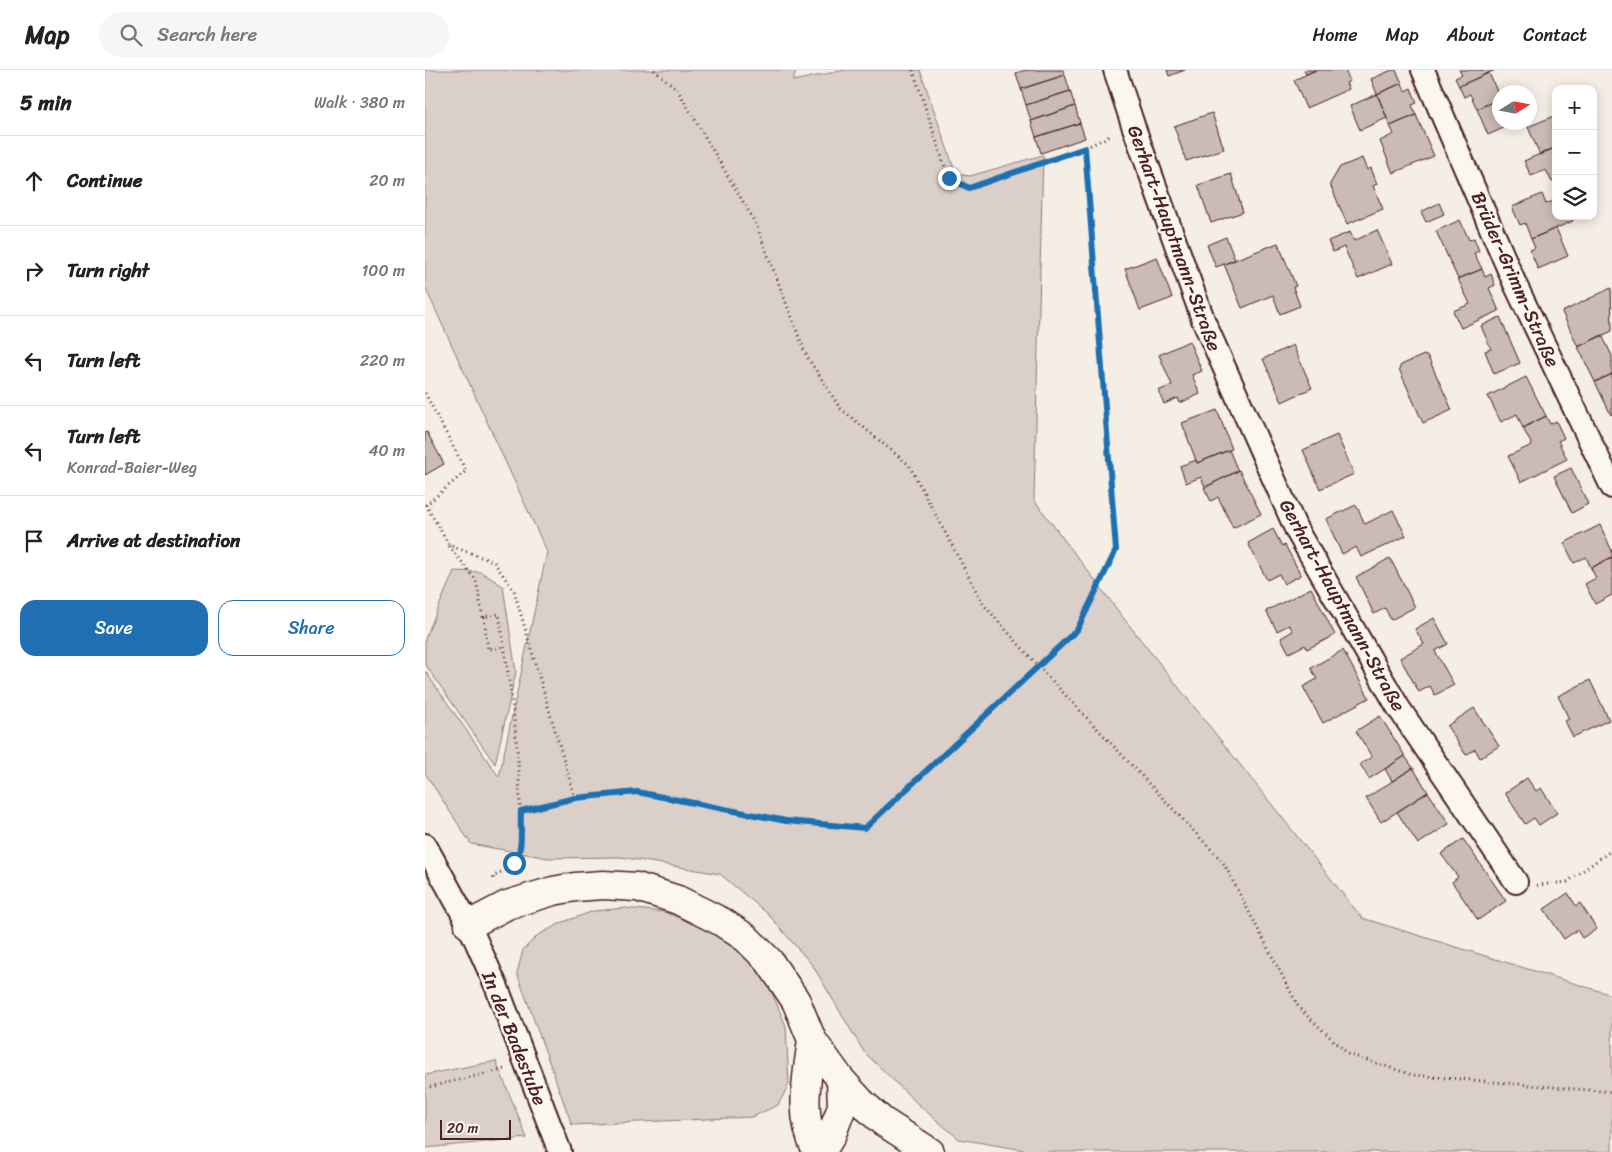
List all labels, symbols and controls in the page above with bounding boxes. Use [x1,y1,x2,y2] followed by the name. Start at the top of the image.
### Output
[99,12,449,57] search box
[25,14,69,56] text: Map
[157,18,257,51] text: Search here
[1313,19,1358,51] text: Home
[1386,19,1419,51] text: Map
[1447,19,1495,51] text: About
[1523,19,1587,51] text: Contact
[117,21,145,49] icon: search
[20,84,72,122] text: 5 min
[1492,85,1537,130] north arrow
[1552,85,1597,220] map controls
[1552,85,1597,130] button: +
[314,88,405,117] text: Walk · 380 m
[1118,120,1231,356] street label: Gerhart-Hauptmann-Straße
[1552,130,1597,175] button: −
[67,164,143,197] text: Continue
[369,166,405,195] text: 20 m
[20,167,48,195] icon: ahead
[938,167,961,190] route end
[1552,175,1597,220] button: layers
[1462,186,1569,373] street label: Brüder-Grimm-Straße
[67,254,149,287] text: Turn right
[361,256,405,285] text: 100 m
[20,257,48,285] icon: right
[67,344,140,377] text: Turn left
[360,346,405,375] text: 220 m
[20,347,48,375] icon: left
[67,420,140,453] text: Turn left
[368,436,405,465] text: 40 m
[20,437,48,465] icon: left
[67,453,197,482] text: Konrad-Baier-Weg
[1270,493,1415,718] street label: Gerhart-Hauptmann-Straße
[67,524,240,557] text: Arrive at destination
[20,527,48,555] icon: arrive
[20,600,208,656] button: Save
[218,600,405,656] button: Share
[503,852,526,875] route start
[472,965,557,1111] street label: In der Badestube
[447,1116,478,1141] text: 20 m
[440,1117,511,1140] scale bar

